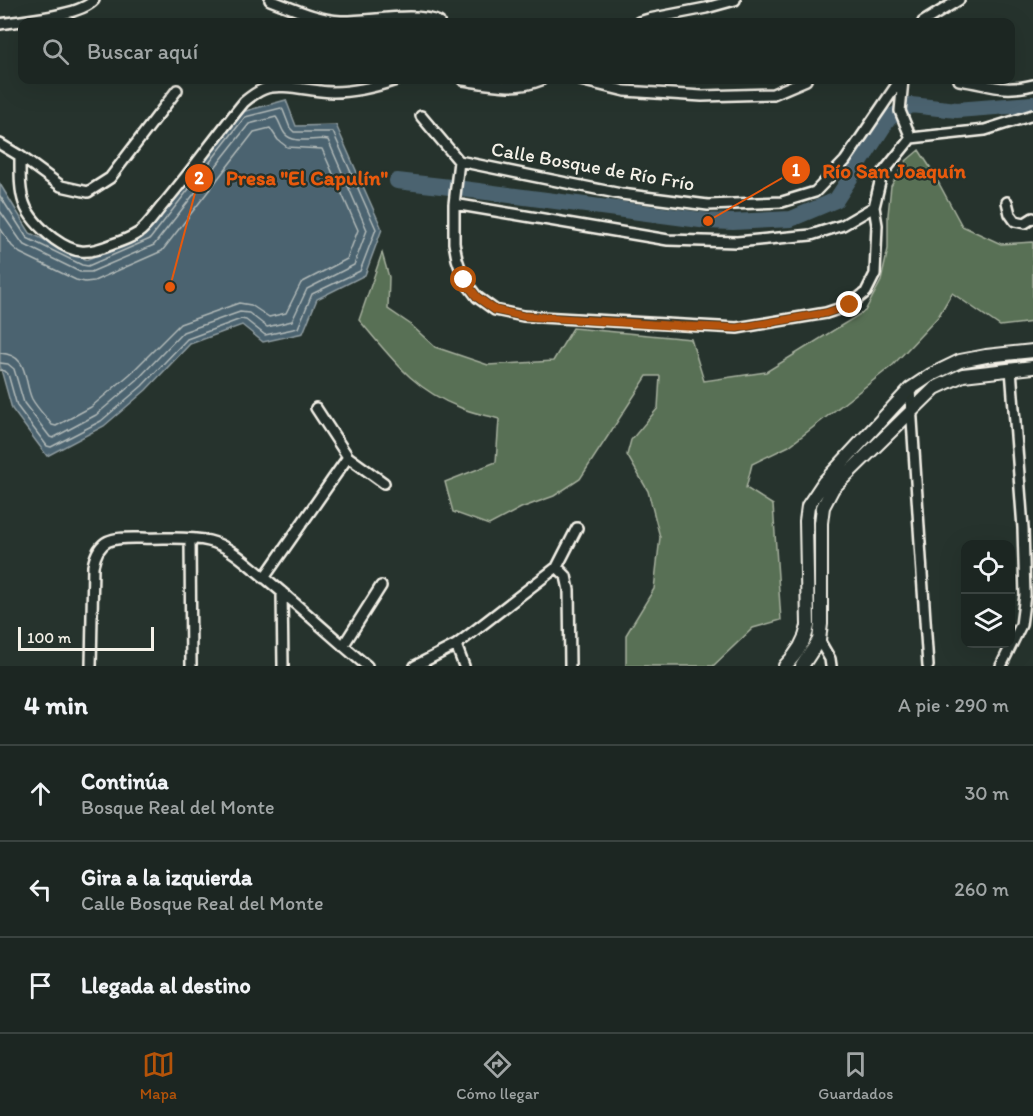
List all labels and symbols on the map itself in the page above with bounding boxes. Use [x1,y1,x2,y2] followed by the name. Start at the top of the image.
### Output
[489,136,697,196] street label: Calle Bosque de Río Frío
[781,151,978,190] callout: Río San Joaquín
[184,158,401,197] callout: Presa "El Capulín"
[822,158,966,184] text: Río San Joaquín
[792,159,801,181] text: 1
[226,165,389,191] text: Presa "El Capulín"
[194,167,204,189] text: 2
[450,266,476,292] route start
[836,291,862,317] route end
[18,624,154,652] scale bar

